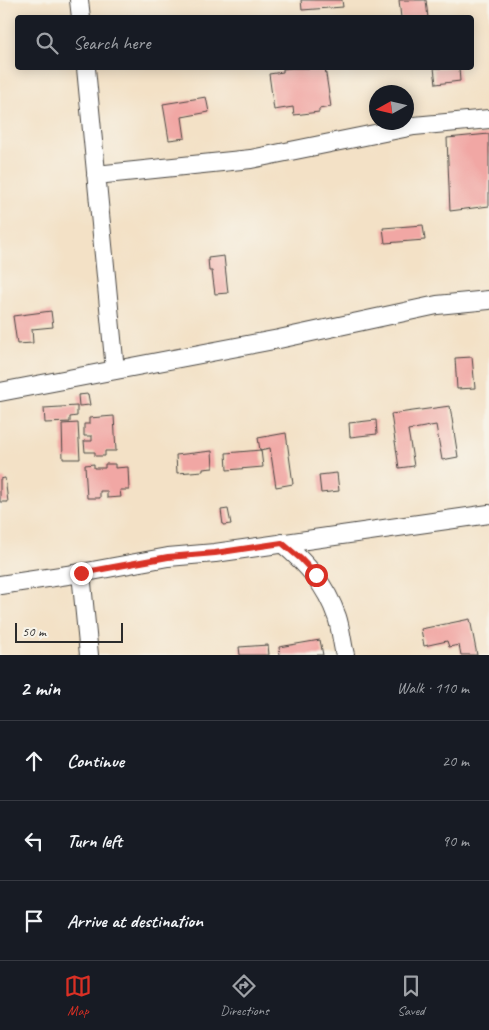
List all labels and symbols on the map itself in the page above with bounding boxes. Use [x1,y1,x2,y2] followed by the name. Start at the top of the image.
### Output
[369,85,414,130] north arrow
[70,562,93,585] route end
[305,564,328,587] route start
[15,620,122,643] scale bar

